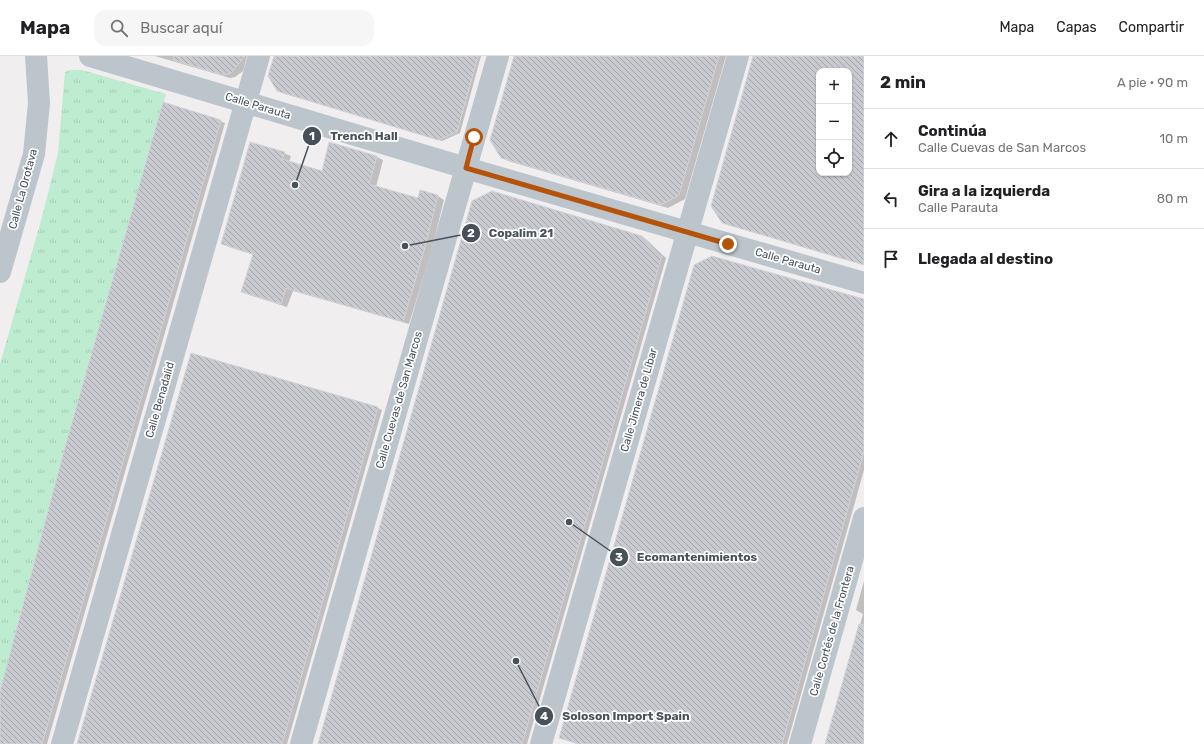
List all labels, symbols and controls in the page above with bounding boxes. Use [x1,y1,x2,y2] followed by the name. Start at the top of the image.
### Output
[94,10,374,46] search box
[20,16,70,39] text: Mapa
[108,17,130,39] icon: search
[140,19,222,37] text: Buscar aquí
[999,19,1034,36] text: Mapa
[1056,19,1097,36] text: Capas
[1119,19,1184,36] text: Compartir
[816,68,852,176] map controls
[816,68,852,104] button: +
[880,72,926,92] text: 2 min
[1117,75,1188,90] text: A pie · 90 m
[224,90,292,122] street label: Calle Parauta
[816,104,852,140] button: −
[918,122,987,140] text: Continúa
[302,124,406,148] callout: Trench Hall
[465,128,483,146] route start
[880,128,902,150] icon: ahead
[309,129,315,143] text: 1
[330,129,398,143] text: Trench Hall
[1159,131,1188,146] text: 10 m
[816,140,852,176] button: locate
[918,140,1086,155] text: Calle Cuevas de San Marcos
[6,147,40,231] street label: Calle La Orotava
[918,182,1050,200] text: Gira a la izquierda
[880,188,902,210] icon: left
[1157,191,1188,206] text: 80 m
[918,200,998,215] text: Calle Parauta
[461,221,562,245] callout: Copalim 21
[467,226,475,240] text: 2
[489,226,553,240] text: Copalim 21
[719,235,737,253] route end
[754,245,822,277] street label: Calle Parauta
[880,248,902,270] icon: arrive
[918,250,1053,268] text: Llegada al destino
[373,329,425,470] street label: Calle Cuevas de San Marcos
[618,346,660,453] street label: Calle Jimera de Líbar
[143,361,177,439] street label: Calle Benadalid
[609,545,765,569] callout: Ecomantenimientos
[615,550,623,564] text: 3
[637,550,758,564] text: Ecomantenimientos
[807,564,857,698] street label: Calle Cortés de la Frontera
[534,704,698,728] callout: Soloson Import Spain
[540,709,548,723] text: 4
[562,709,690,723] text: Soloson Import Spain

